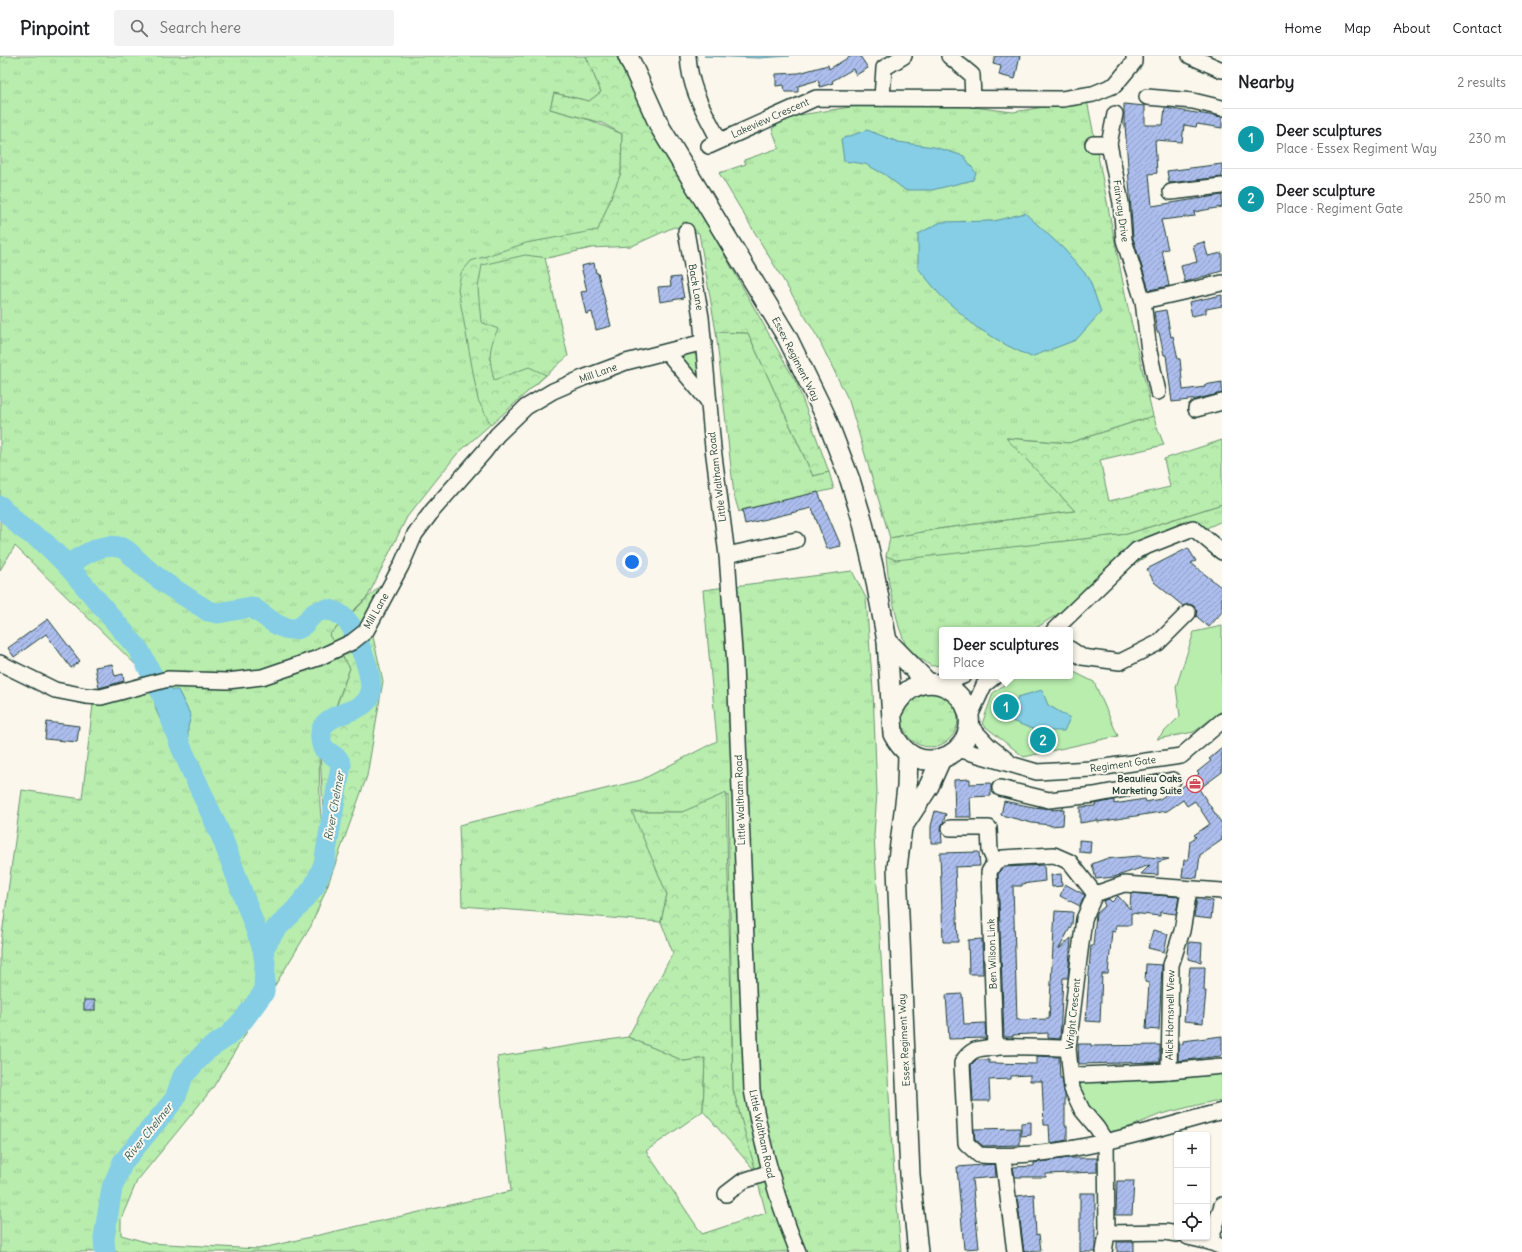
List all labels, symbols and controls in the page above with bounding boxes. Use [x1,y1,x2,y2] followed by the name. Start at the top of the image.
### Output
[114,10,394,46] search box
[20,16,90,40] text: Pinpoint
[128,17,150,39] icon: search
[160,18,241,37] text: Search here
[1284,19,1322,37] text: Home
[1344,19,1371,37] text: Map
[1393,19,1431,37] text: About
[1453,19,1502,37] text: Contact
[1238,71,1294,93] text: Nearby
[1457,74,1506,91] text: 2 results
[729,95,812,141] street label: Lakeview Crescent
[1276,121,1382,140] text: Deer sculptures
[1248,130,1254,147] text: 1
[1468,130,1506,147] text: 230 m
[1276,140,1437,157] text: Place · Essex Regiment Way
[1110,179,1132,243] street label: Fairway Drive
[1276,181,1375,200] text: Deer sculpture
[1247,190,1255,207] text: 2
[1468,190,1506,207] text: 250 m
[1276,200,1403,217] text: Place · Regiment Gate
[686,263,706,311] street label: Back Lane
[769,315,823,403] street label: Essex Regiment Way
[577,360,619,386] street label: Mill Lane
[705,431,729,523] street label: Little Waltham Road
[622,552,642,572] your location
[361,591,391,631] street label: Mill Lane
[939,627,1073,679] popup
[953,635,1059,654] text: Deer sculptures
[953,654,985,671] text: Place
[993,692,1019,722] pin: 1
[1030,725,1056,755] pin: 2
[1089,753,1157,775] street label: Regiment Gate
[732,754,748,845] street label: Little Waltham Road
[321,769,347,842] water label: River Chelmer
[1112,772,1183,797] place label: Beaulieu Oaks Marketing Suite
[1185,774,1205,794] office icon: Beaulieu Oaks Marketing Suite
[984,918,1000,990] street label: Ben Wilson Link
[1163,970,1177,1060] street label: Alick Hornsnell View
[1063,977,1083,1050] street label: Wright Crescent
[895,993,913,1087] street label: Essex Regiment Way
[746,1088,778,1180] street label: Little Waltham Road
[121,1099,176,1164] water label: River Chelmer
[1174,1132,1210,1240] map controls
[1174,1132,1210,1168] button: +
[1174,1168,1210,1204] button: −
[1174,1204,1210,1240] button: locate

